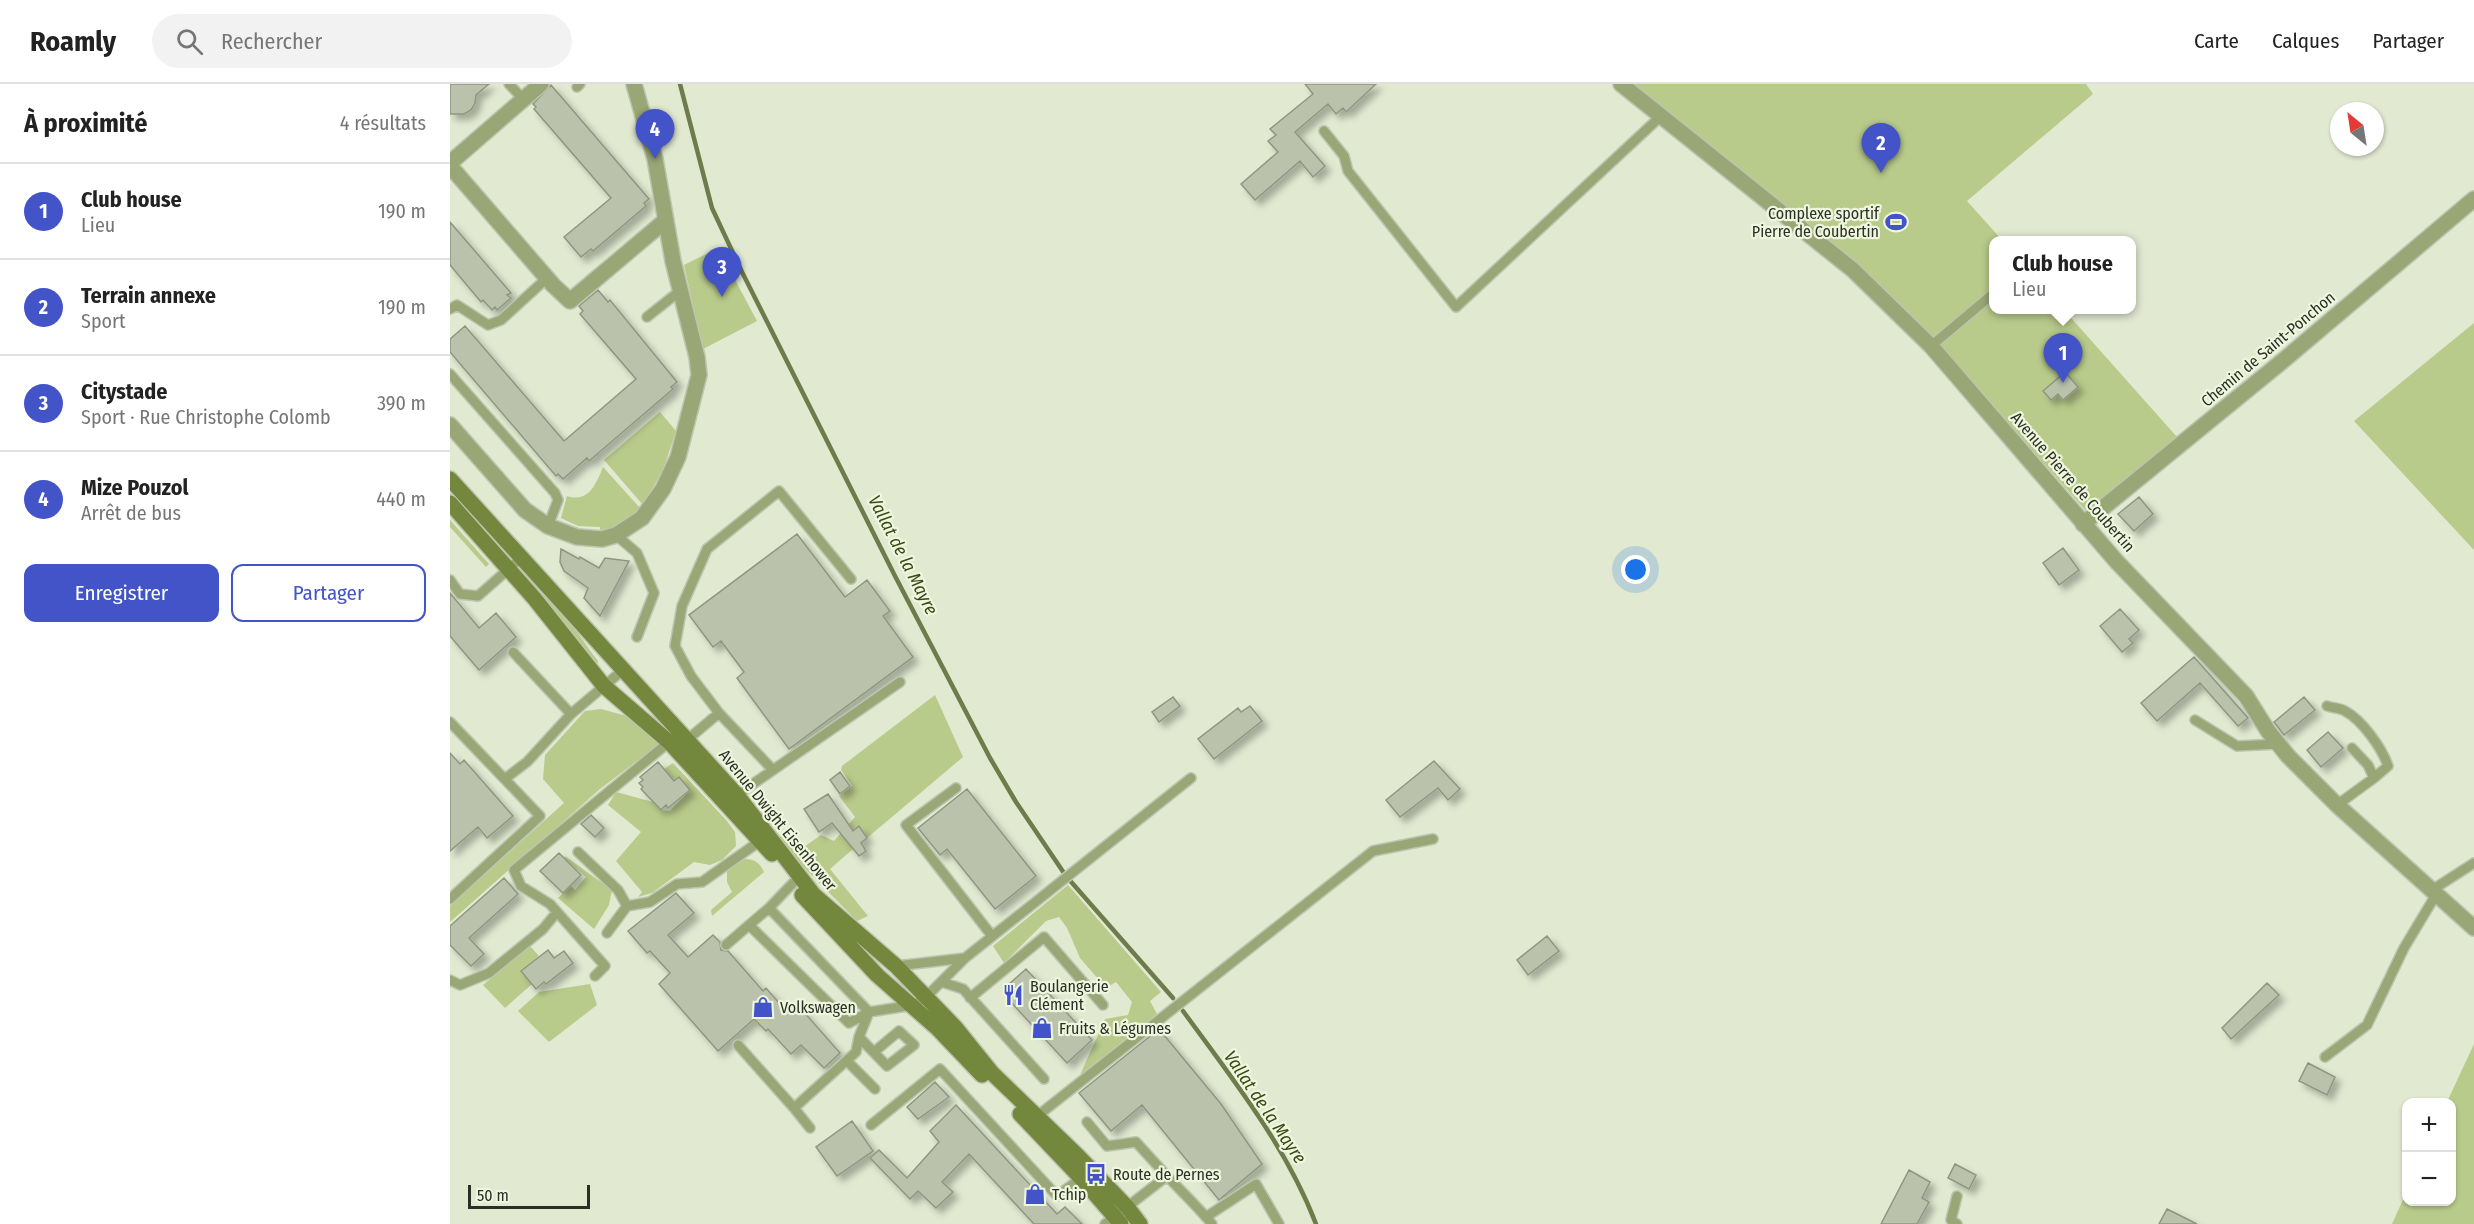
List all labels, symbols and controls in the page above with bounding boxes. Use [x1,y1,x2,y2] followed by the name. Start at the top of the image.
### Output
[152,14,572,68] search box
[30,25,116,58] text: Roamly
[173,25,206,58] icon: search
[221,28,322,55] text: Rechercher
[2194,28,2239,54] text: Carte
[2272,28,2339,54] text: Calques
[2372,28,2444,54] text: Partager
[2330,102,2384,156] north arrow
[24,108,147,139] text: À proximité
[636,110,674,159] pin: 4
[340,111,426,135] text: 4 résultats
[1862,124,1900,173] pin: 2
[81,186,182,213] text: Club house
[39,199,48,223] text: 1
[378,199,426,223] text: 190 m
[1752,204,1880,241] place label: Complexe sportif Pierre de Coubertin
[1884,210,1908,234] sports icon: Complexe sportif Pierre de Coubertin
[81,213,115,237] text: Lieu
[1989,236,2136,314] popup
[702,248,742,297] pin: 3
[2012,250,2113,277] text: Club house
[2012,277,2046,301] text: Lieu
[81,282,216,309] text: Terrain annexe
[2197,288,2339,410] street label: Chemin de Saint-Ponchon
[39,295,48,319] text: 2
[378,295,426,319] text: 190 m
[81,309,126,333] text: Sport
[2044,334,2082,383] pin: 1
[81,378,167,405] text: Citystade
[39,391,48,415] text: 3
[377,391,426,415] text: 390 m
[81,405,331,429] text: Sport · Rue Christophe Colomb
[2007,408,2139,556] street label: Avenue Pierre de Coubertin
[81,474,189,501] text: Mize Pouzol
[38,487,49,511] text: 4
[376,487,426,511] text: 440 m
[863,492,943,619] water label: Vallat de la Mayre
[81,501,181,525] text: Arrêt de bus
[1621,555,1650,584] your location
[24,564,219,622] button: Enregistrer
[231,564,426,622] button: Partager
[715,746,841,895] street label: Avenue Dwight Eisenhower
[1030,977,1109,1014] place label: Boulangerie Clément
[1001,983,1025,1007] restaurant icon: Boulangerie Clément
[751,995,775,1019] shop icon: Volkswagen
[780,998,856,1017] place label: Volkswagen
[1030,1016,1054,1040] shop icon: Fruits & Légumes
[1059,1019,1171,1038] place label: Fruits & Légumes
[1219,1046,1311,1168] water label: Vallat de la Mayre
[2402,1098,2456,1206] map controls
[2402,1098,2456,1152] button: +
[2402,1152,2456,1206] button: −
[1084,1162,1108,1186] bus stop icon: Route de Pernes
[1113,1165,1220,1184] place label: Route de Pernes
[468,1182,590,1210] scale bar
[1023,1182,1047,1206] shop icon: Tchip
[1052,1185,1086,1204] place label: Tchip
[477,1186,509,1205] text: 50 m

